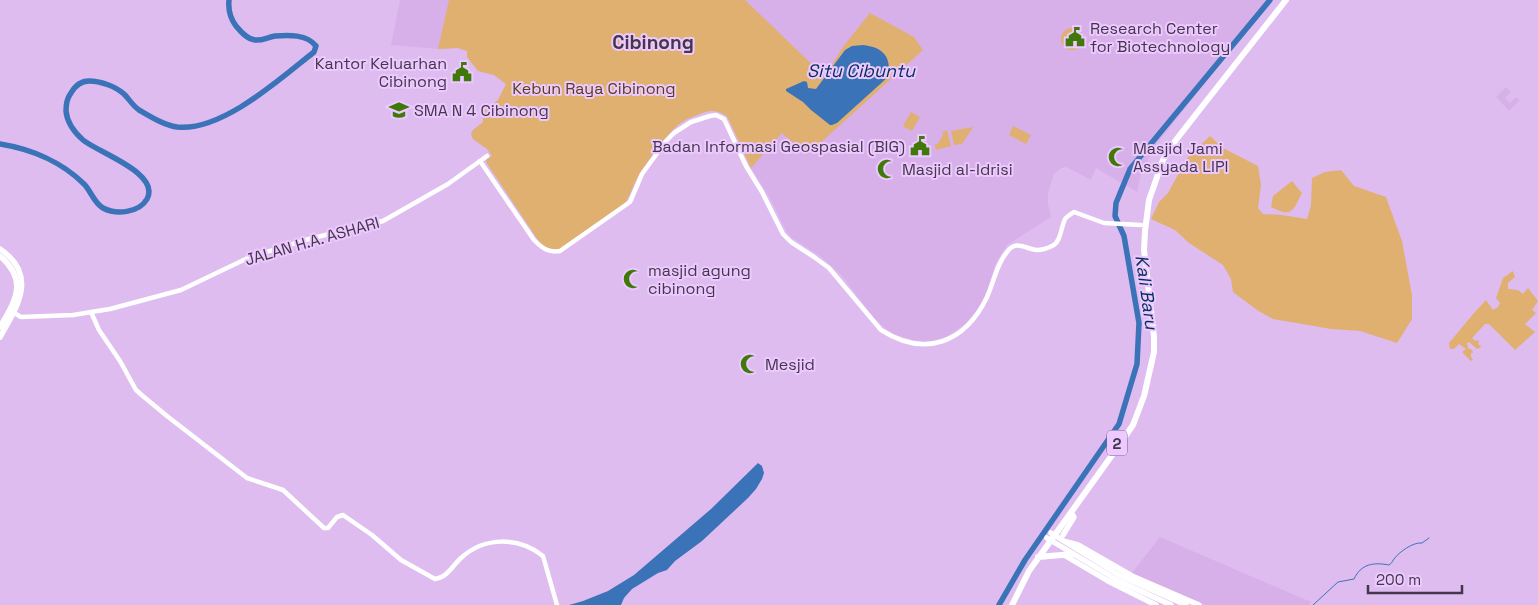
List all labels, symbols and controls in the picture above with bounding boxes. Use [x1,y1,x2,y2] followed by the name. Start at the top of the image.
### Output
[1090,18,1230,57] place label: Research Center for Biotechnology
[1064,26,1086,48] public building icon: Research Center for Biotechnology
[612,30,694,55] district label: Cibinong
[315,53,447,92] place label: Kantor Keluarhan Cibinong
[807,59,916,82] water label: Situ Cibuntu
[451,61,473,83] public building icon: Kantor Keluarhan Cibinong
[512,78,676,99] park label: Kebun Raya Cibinong
[388,99,410,121] school or university icon: SMA N 4 Cibinong
[414,100,549,121] place label: SMA N 4 Cibinong
[909,135,931,157] public building icon: Badan Informasi Geospasial (BIG)
[652,136,905,157] place label: Badan Informasi Geospasial (BIG)
[1133,138,1229,177] place label: Masjid Jami Assyada LIPI
[1107,146,1129,168] mosque icon: Masjid Jami Assyada LIPI
[876,158,898,180] mosque icon: Masjid al-Idrisi
[902,159,1013,180] place label: Masjid al-Idrisi
[242,212,382,270] street label: JALAN H.A. ASHARI
[1130,253,1164,332] water label: Kali Baru
[648,260,751,299] place label: masjid agung cibinong
[622,268,644,290] mosque icon: masjid agung cibinong
[739,353,761,375] mosque icon: Mesjid
[765,354,815,375] place label: Mesjid
[1107,430,1127,456] road number: 2
[1368,562,1462,594] scale bar
[1376,570,1421,589] text: 200 m

